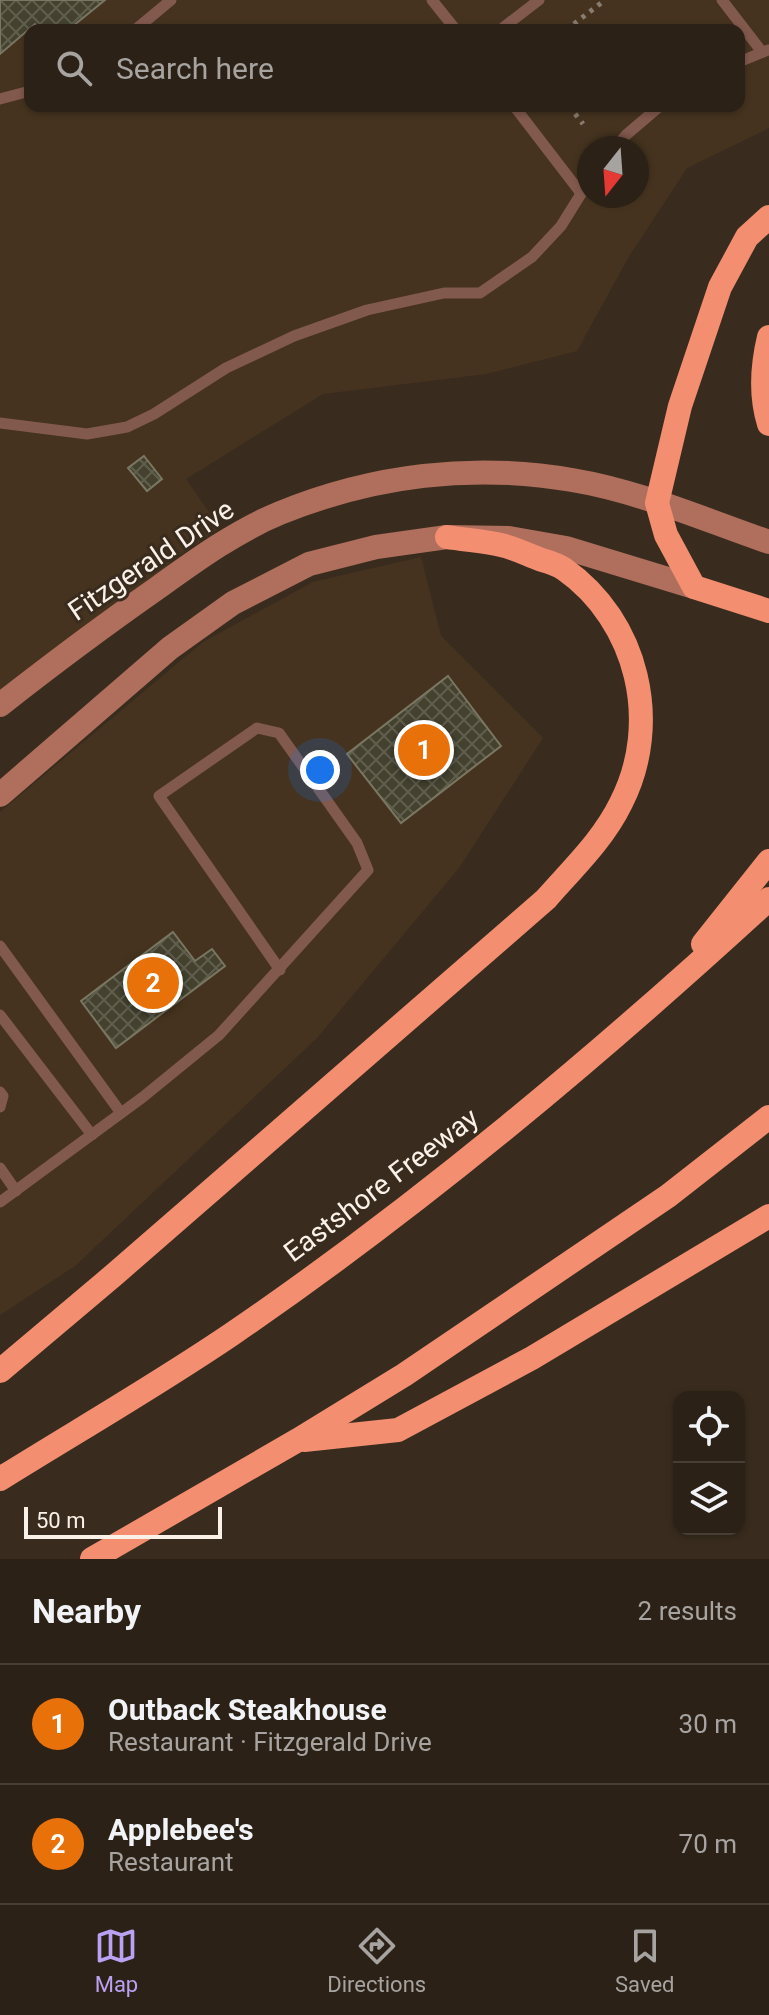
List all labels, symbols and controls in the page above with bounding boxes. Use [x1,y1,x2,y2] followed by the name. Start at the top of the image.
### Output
[24,24,745,112] search box
[52,46,96,90] icon: search
[116,51,274,86] text: Search here
[577,136,649,208] north arrow
[62,493,240,627] street label: Fitzgerald Drive
[398,720,450,780] pin: 1
[300,750,340,790] your location
[127,953,179,1013] pin: 2
[277,1101,485,1269] street label: Eastshore Freeway
[673,1391,745,1535] map controls
[673,1391,745,1463] button: locate
[673,1463,745,1535] button: layers
[24,1503,222,1539] scale bar
[36,1508,85,1533] text: 50 m
[32,1591,141,1631] text: Nearby
[638,1596,737,1626] text: 2 results
[108,1692,387,1727] text: Outback Steakhouse
[51,1709,65,1739] text: 1
[679,1709,737,1739] text: 30 m
[108,1727,432,1757] text: Restaurant · Fitzgerald Drive
[108,1812,254,1847] text: Applebee's
[51,1829,65,1859] text: 2
[679,1829,737,1859] text: 70 m
[108,1847,234,1877] text: Restaurant
[94,1924,138,1997] tab: Map
[327,1924,426,1997] tab: Directions
[615,1924,675,1997] tab: Saved

